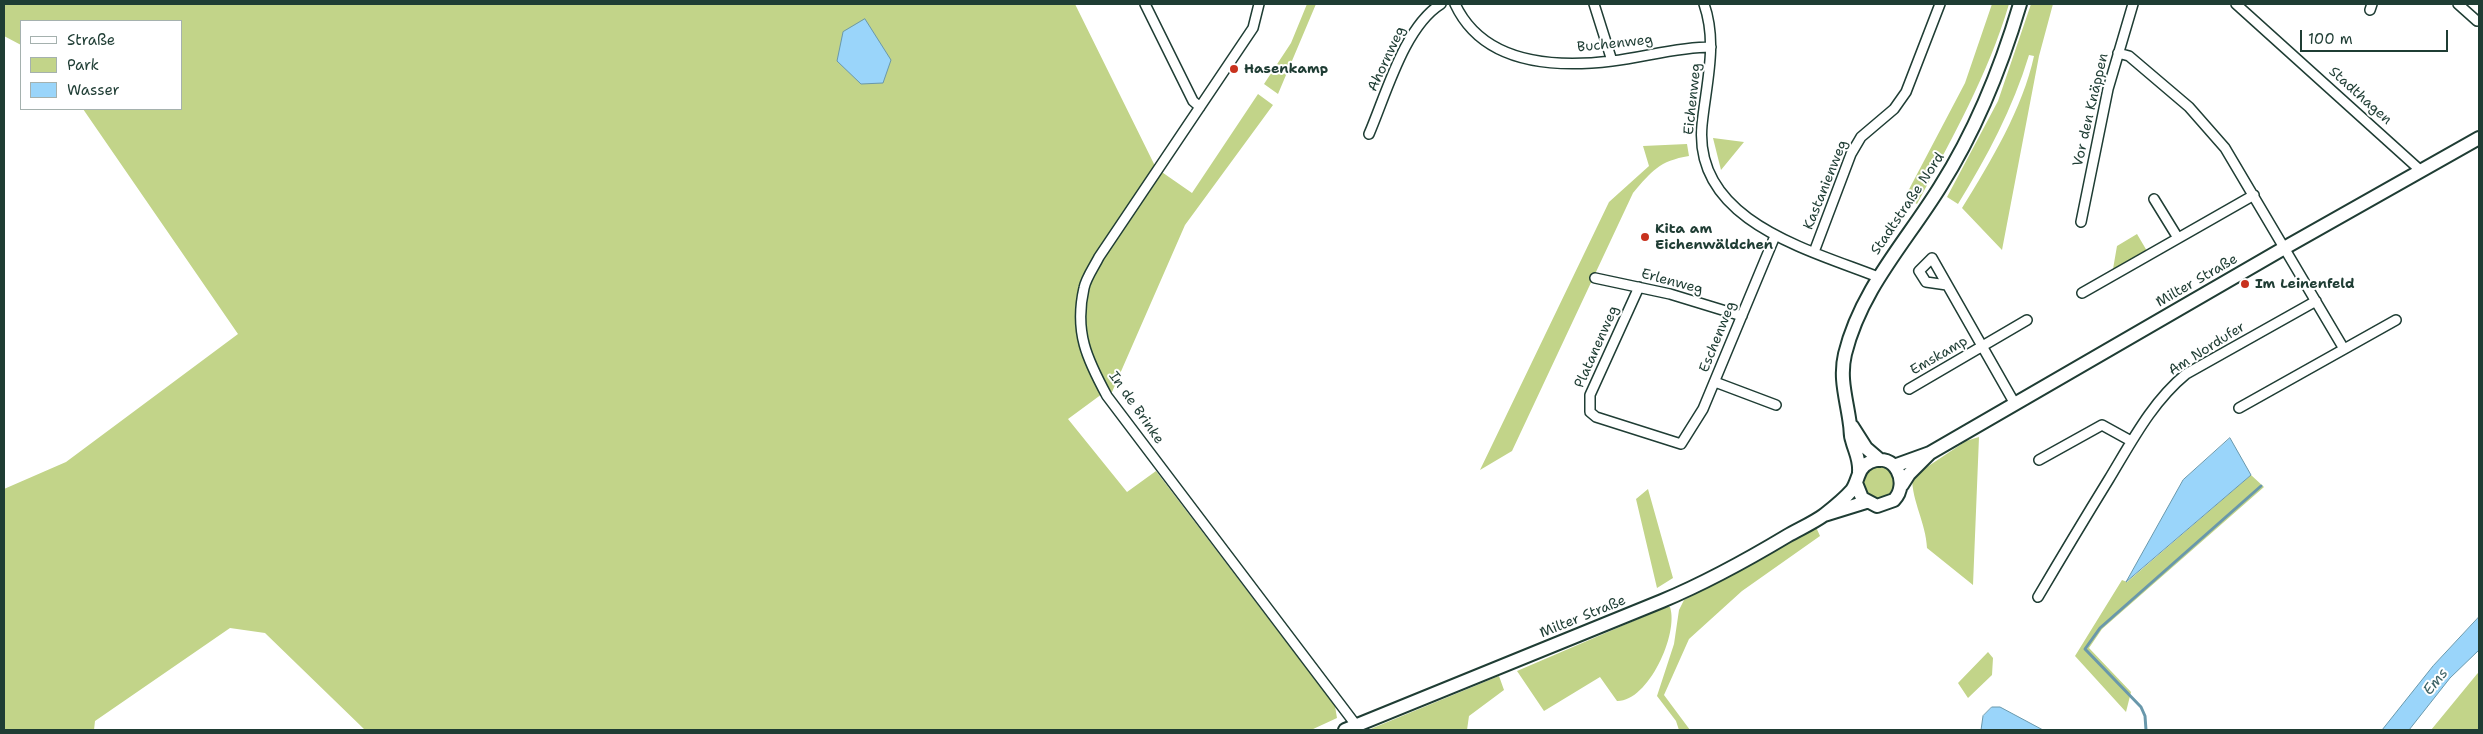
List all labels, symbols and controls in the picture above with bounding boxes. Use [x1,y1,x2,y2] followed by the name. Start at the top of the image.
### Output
[20,20,182,110] legend
[2303,20,2450,52] scale bar
[1365,24,1409,94] street label: Ahornweg
[2308,29,2353,49] text: 100 m
[67,30,115,50] text: Straße
[1576,32,1654,56] street label: Buchenweg
[2070,52,2112,168] street label: Vor den Knäppen
[67,55,99,75] text: Park
[1244,61,1328,77] place label: Hasenkamp
[1681,62,1705,136] street label: Eichenweg
[1228,63,1240,75] marker: Hasenkamp
[2325,63,2395,129] street label: Stadthagen
[67,80,120,100] text: Wasser
[1800,138,1852,232] street label: Kastanienweg
[1868,150,1948,258] street label: Stadtstraße Nord
[1655,221,1773,253] place label: Kita am Eichenwäldchen
[1639,231,1651,243] marker: Kita am Eichenwäldchen
[2153,251,2241,311] street label: Milter Straße
[1639,266,1705,298] street label: Erlenweg
[2255,276,2355,292] place label: Im Leinenfeld
[2239,278,2251,290] marker: Im Leinenfeld
[1696,299,1740,375] street label: Eschenweg
[1571,303,1623,391] street label: Platanenweg
[2165,319,2249,379] street label: Am Nordufer
[1907,333,1971,379] street label: Emskamp
[1105,369,1167,447] street label: In de Brinke
[1538,592,1628,642] street label: Milter Straße
[2420,665,2452,699] water label: Ems

